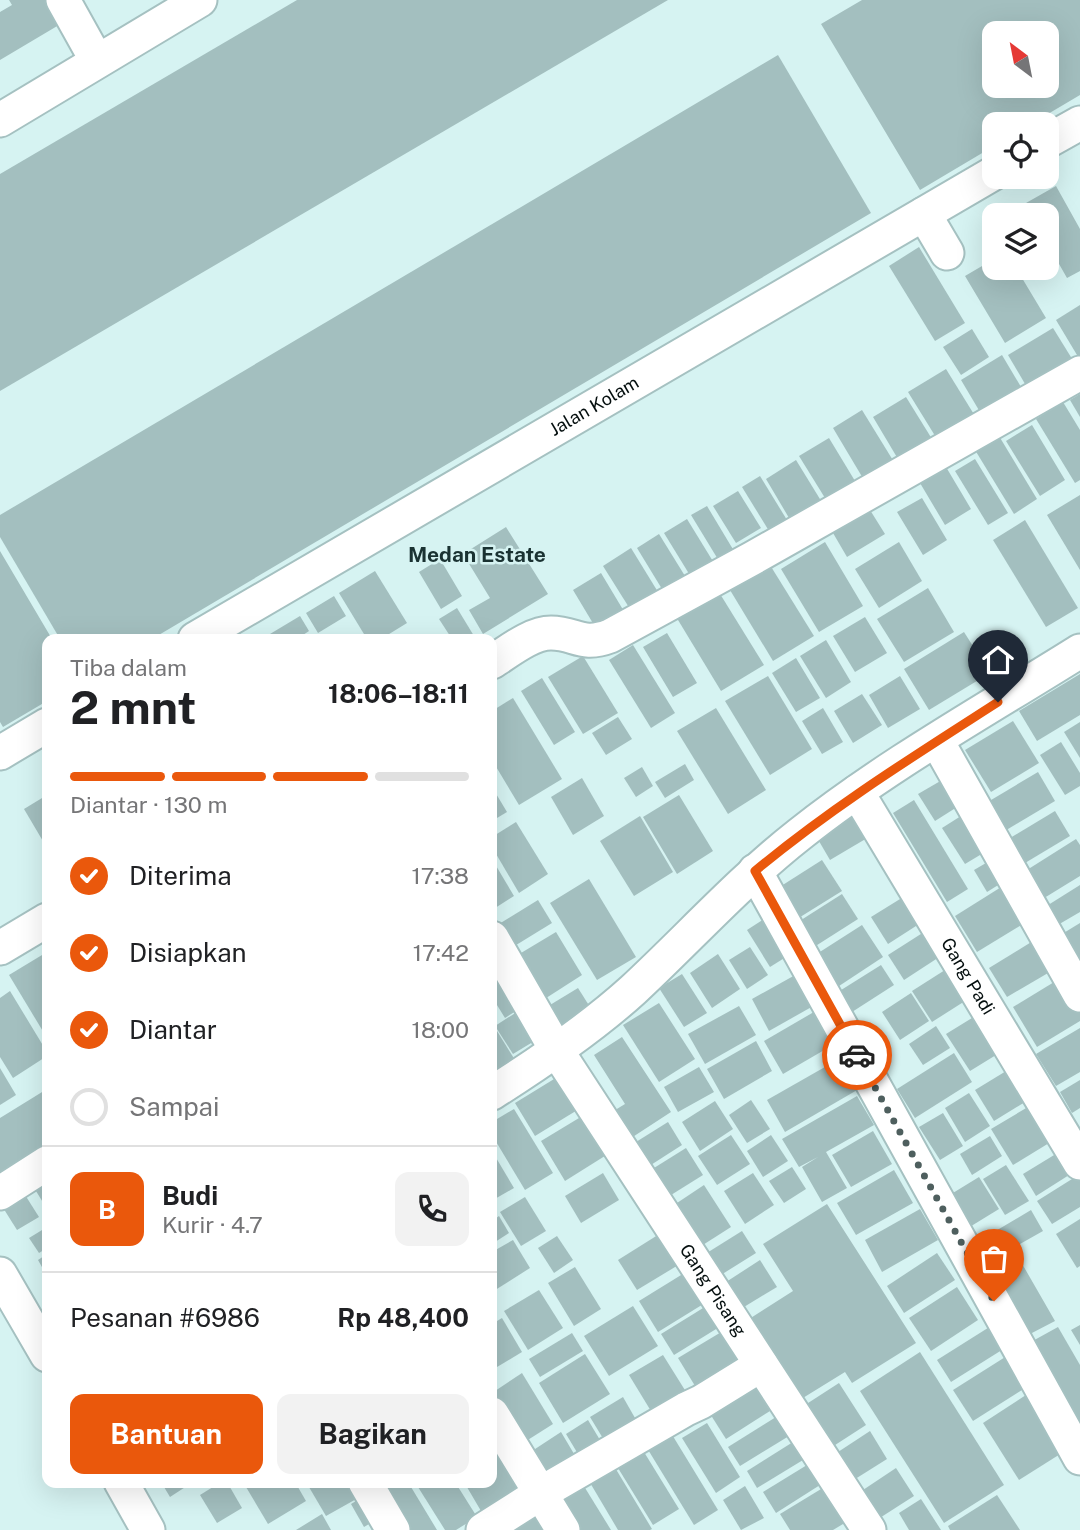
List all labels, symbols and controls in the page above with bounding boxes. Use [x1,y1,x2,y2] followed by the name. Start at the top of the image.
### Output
[982,21,1059,98] north arrow
[982,21,1059,280] map controls
[982,112,1059,189] button: locate
[982,203,1059,280] button: layers
[545,372,642,440] street label: Jalan Kolam
[408,542,546,567] district label: Medan Estate
[968,630,1028,702] pin
[979,641,1017,679] icon: home
[70,654,187,681] text: Tiba dalam
[328,678,469,709] text: 18:06–18:11
[70,680,196,734] text: 2 mnt
[70,791,227,818] text: Diantar · 130 m
[70,857,108,895] icon: check
[129,860,232,891] text: Diterima
[411,862,469,889] text: 17:38
[70,934,108,972] icon: check
[937,934,999,1018] street label: Gang Padi
[129,937,247,968] text: Disiapkan
[413,939,469,966] text: 17:42
[70,1011,108,1049] icon: check
[129,1014,217,1045] text: Diantar
[412,1016,469,1043] text: 18:00
[822,1020,892,1090] courier
[838,1036,876,1074] icon: car
[129,1091,219,1122] text: Sampai
[395,1172,469,1246] button: phone
[162,1180,218,1211] text: Budi
[98,1194,116,1225] text: B
[162,1211,263,1238] text: Kurir · 4.7
[964,1229,1024,1301] pin
[676,1240,751,1340] street label: Gang Pisang
[975,1240,1013,1278] icon: bag
[70,1302,260,1333] text: Pesanan #6986
[337,1302,469,1333] text: Rp 48,400
[70,1394,263,1474] button: Bantuan
[277,1394,469,1474] button: Bagikan

